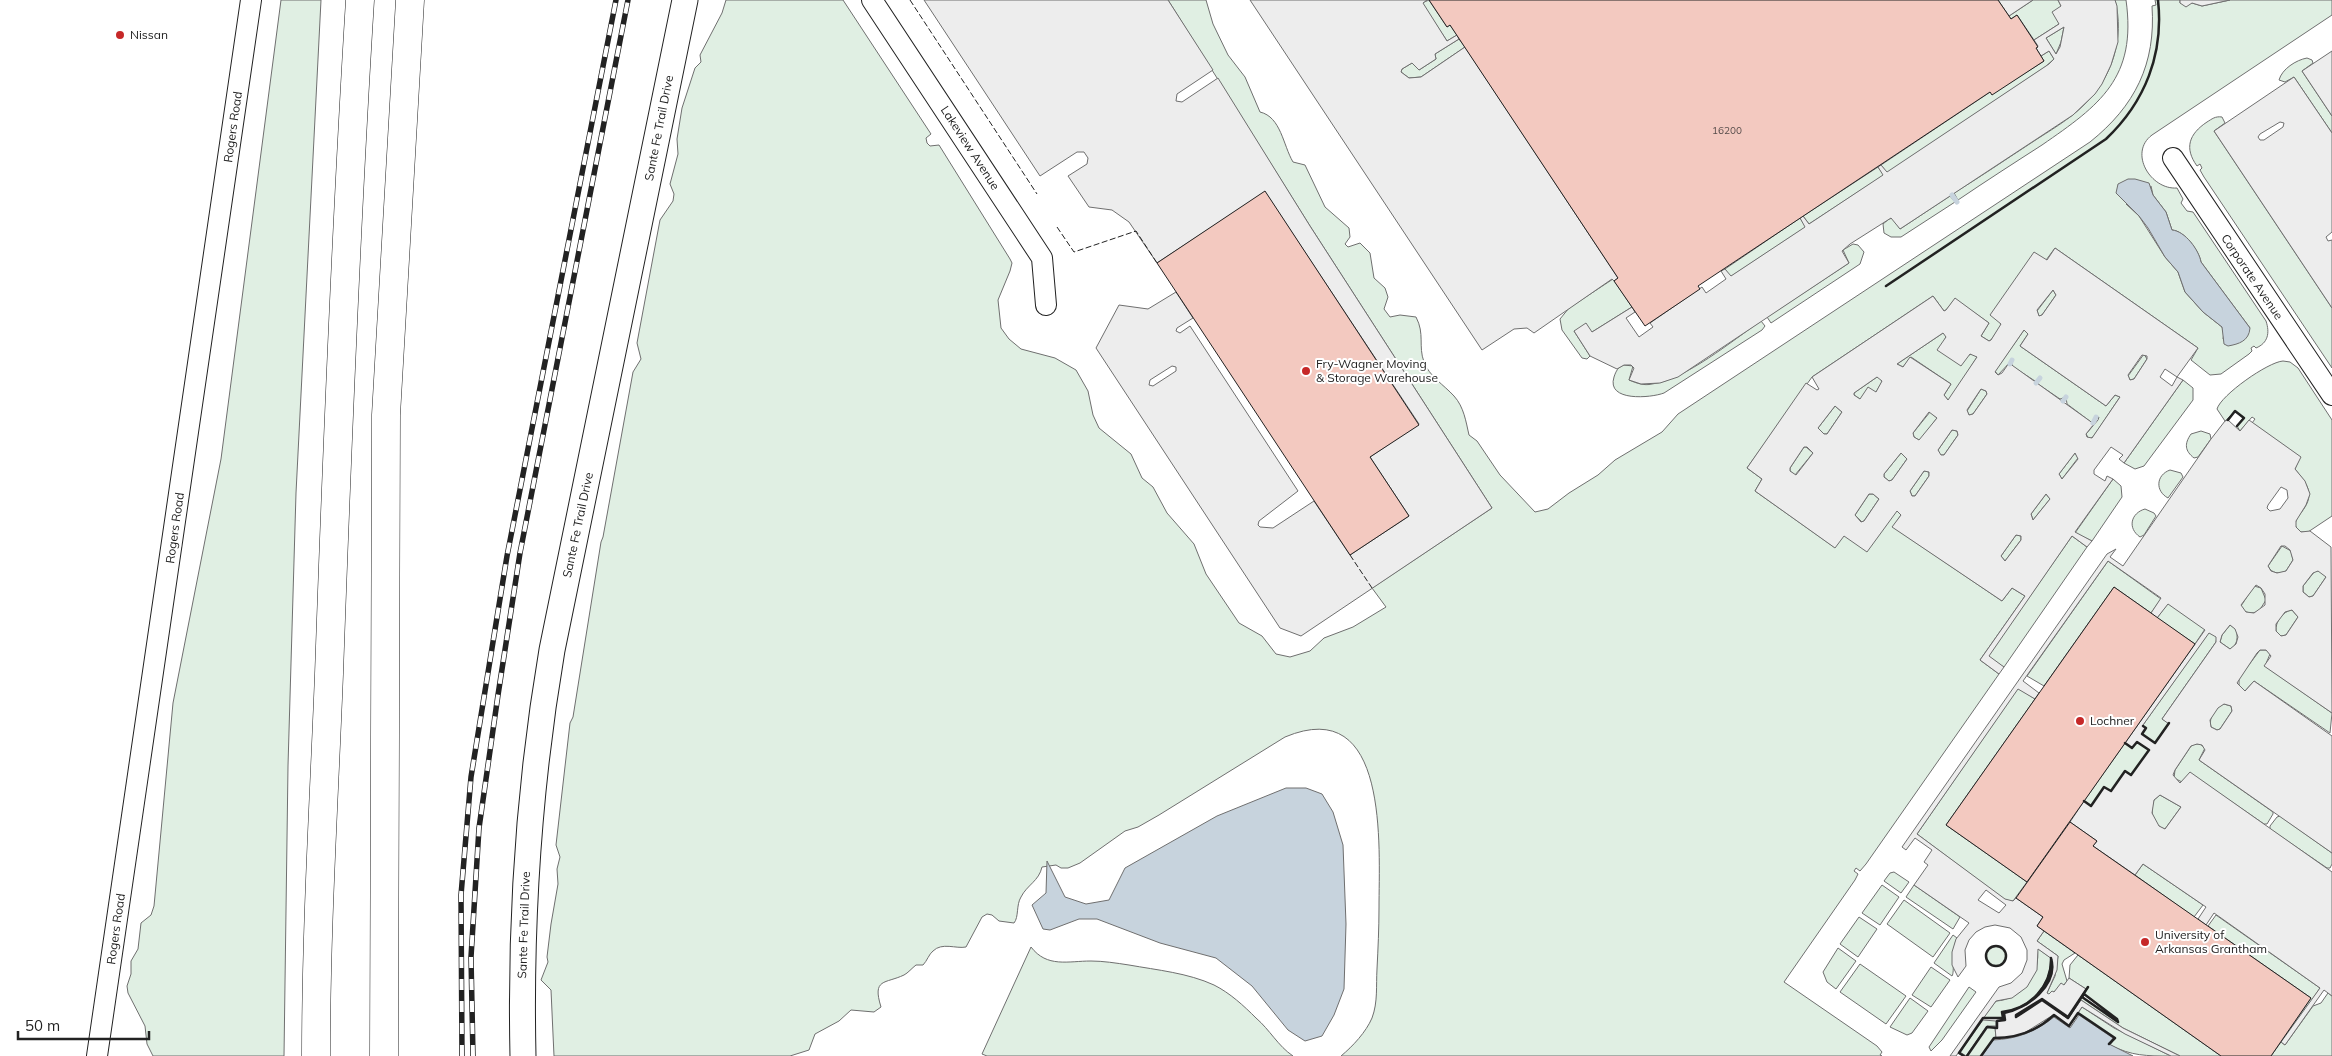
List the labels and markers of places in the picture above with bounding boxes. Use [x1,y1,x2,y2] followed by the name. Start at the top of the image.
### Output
[130,27,168,42] place label: Nissan
[114,29,126,41] marker: Nissan
[1316,356,1438,385] place label: Fry-Wagner Moving & Storage Warehouse
[1300,365,1312,377] marker: Fry-Wagner Moving & Storage Warehouse
[2090,713,2135,728] place label: Lochner
[2074,715,2086,727] marker: Lochner
[2155,927,2267,956] place label: University of Arkansas Grantham
[2139,936,2151,948] marker: University of Arkansas Grantham

